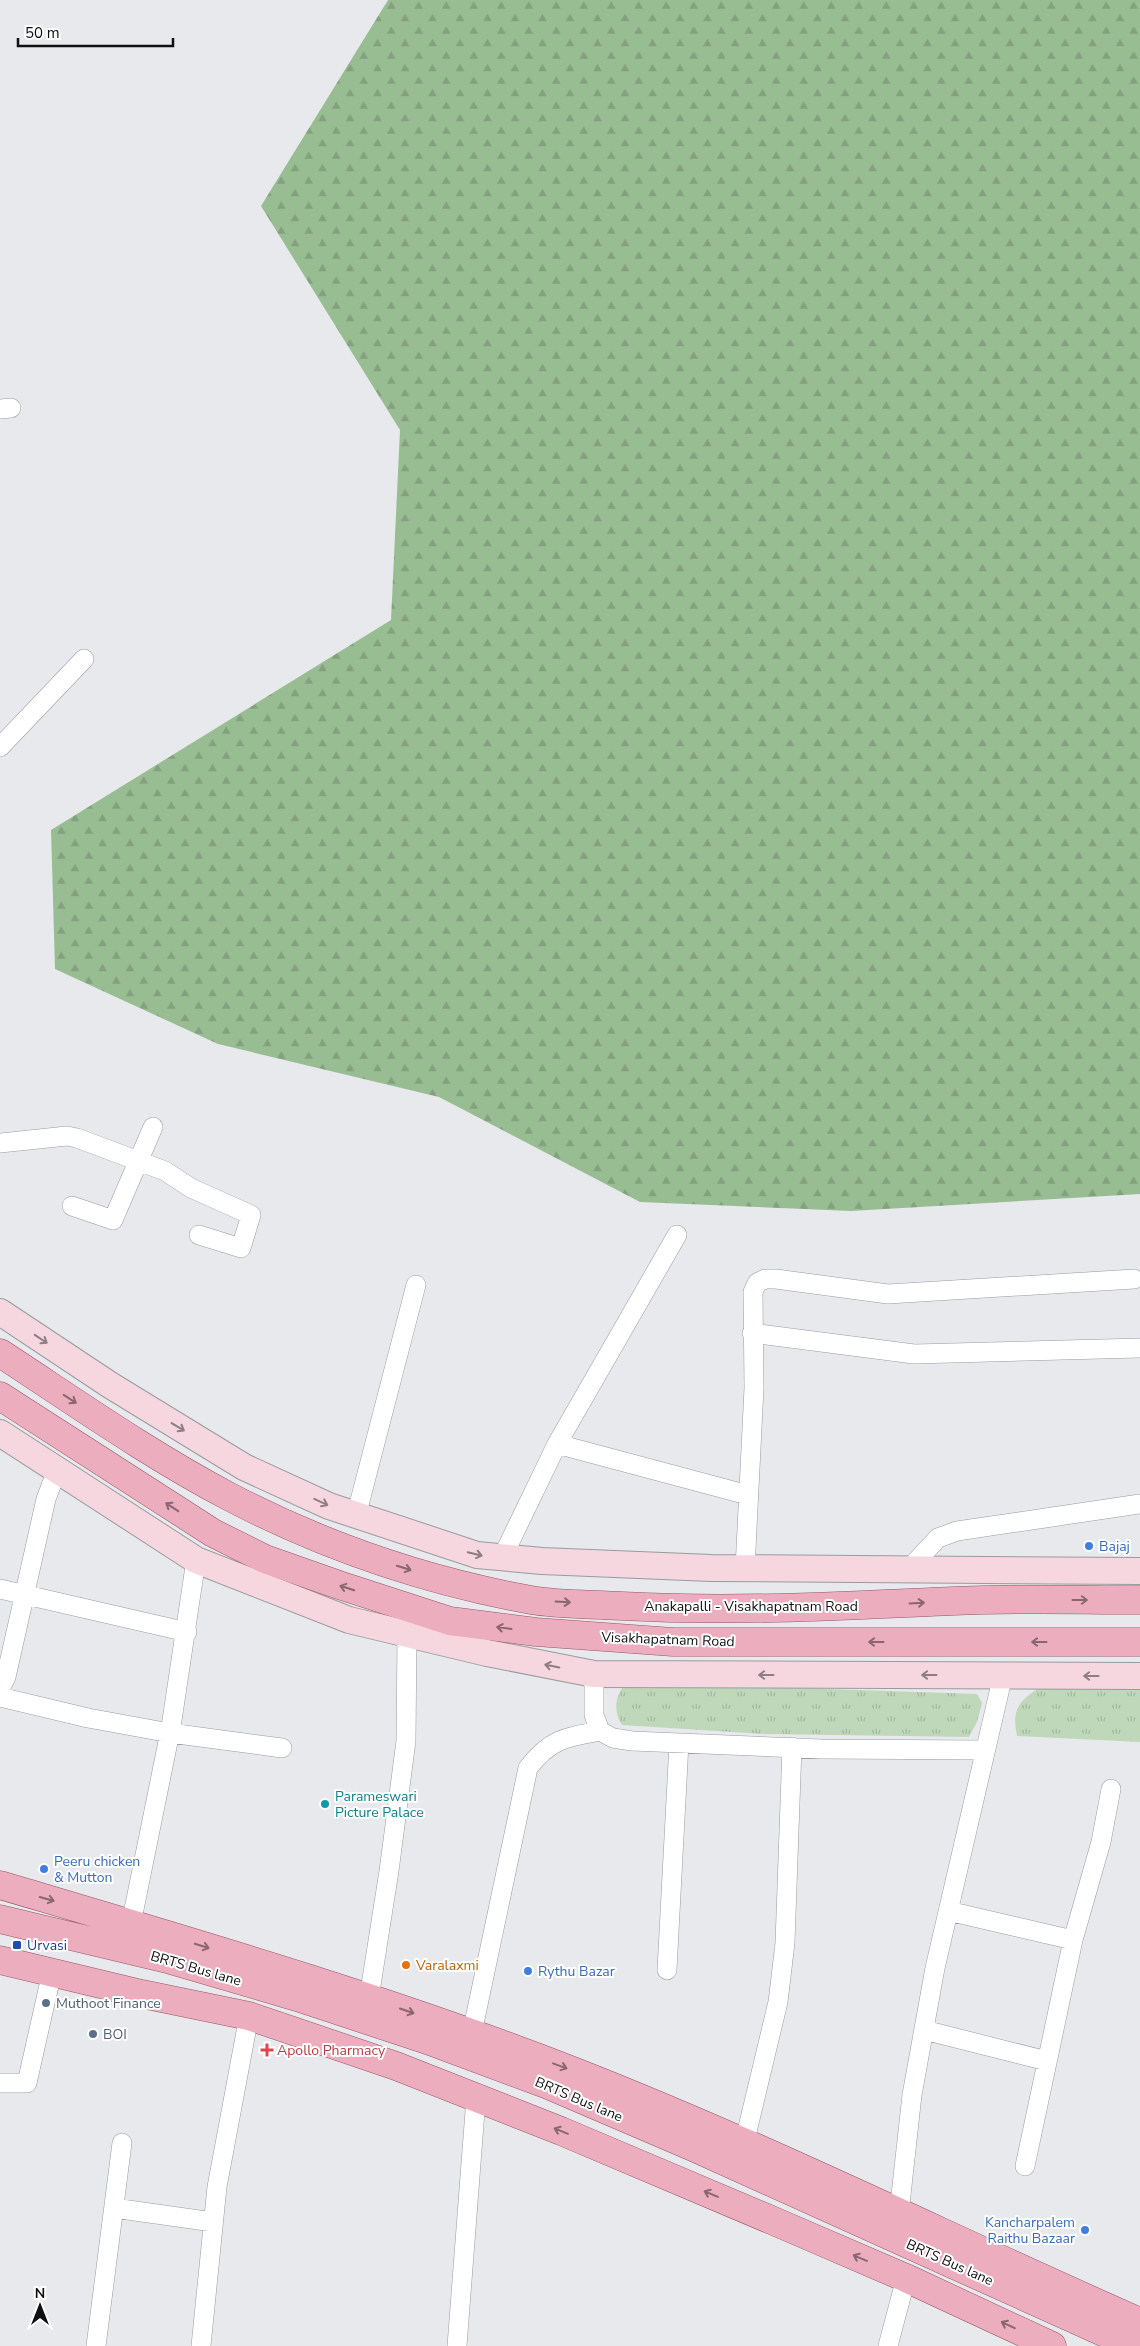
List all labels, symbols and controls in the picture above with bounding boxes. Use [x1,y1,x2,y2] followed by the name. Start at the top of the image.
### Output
[18,15,172,47] scale bar
[25,23,60,43] text: 50 m
[33,1335,47,1345] one-way arrow
[63,1394,77,1404] one-way arrow
[170,1422,184,1432] one-way arrow
[313,1498,328,1508] one-way arrow
[165,1502,179,1512] one-way arrow
[1099,1537,1130,1556] place label: Bajaj
[1083,1540,1095,1552] marker: Bajaj
[467,1550,483,1559] one-way arrow
[396,1564,412,1573] one-way arrow
[340,1583,356,1593] one-way arrow
[1071,1595,1087,1605] one-way arrow
[644,1597,858,1616] street label: Anakapalli - Visakhapatnam Road
[554,1598,570,1607] one-way arrow
[909,1598,925,1607] one-way arrow
[497,1623,513,1633] one-way arrow
[600,1628,735,1651] street label: Visakhapatnam Road
[869,1637,885,1647] one-way arrow
[1031,1637,1048,1647] one-way arrow
[545,1661,561,1670] one-way arrow
[759,1670,775,1680] one-way arrow
[921,1670,938,1680] one-way arrow
[1084,1671,1100,1681] one-way arrow
[335,1787,424,1822] place label: Parameswari Picture Palace
[319,1798,331,1810] marker: Parameswari Picture Palace
[54,1852,140,1887] place label: Peeru chicken & Mutton
[38,1863,50,1875] marker: Peeru chicken & Mutton
[38,1895,54,1904] one-way arrow
[27,1936,67,1955] place label: Urvasi
[11,1939,23,1951] marker: Urvasi
[194,1942,210,1951] one-way arrow
[148,1946,243,1990] street label: BRTS Bus lane
[415,1956,479,1975] place label: Varalaxmi
[400,1959,412,1971] marker: Varalaxmi
[538,1962,615,1981] place label: Rythu Bazar
[522,1965,534,1977] marker: Rythu Bazar
[56,1994,161,2013] place label: Muthoot Finance
[40,1997,52,2009] marker: Muthoot Finance
[399,2007,415,2016] one-way arrow
[103,2025,127,2044] place label: BOI
[87,2028,99,2040] marker: BOI
[277,2041,386,2060] place label: Apollo Pharmacy
[261,2044,273,2056] marker: Apollo Pharmacy
[552,2062,567,2071] one-way arrow
[532,2072,626,2126] street label: BRTS Bus lane
[554,2126,569,2135] one-way arrow
[704,2189,719,2199] one-way arrow
[985,2213,1075,2248] place label: Kancharpalem Raithu Bazaar
[1079,2224,1091,2236] marker: Kancharpalem Raithu Bazaar
[903,2235,996,2290] street label: BRTS Bus lane
[853,2253,868,2263] one-way arrow
[15,2281,65,2331] north arrow
[35,2284,45,2303] text: N
[1001,2320,1016,2330] one-way arrow

